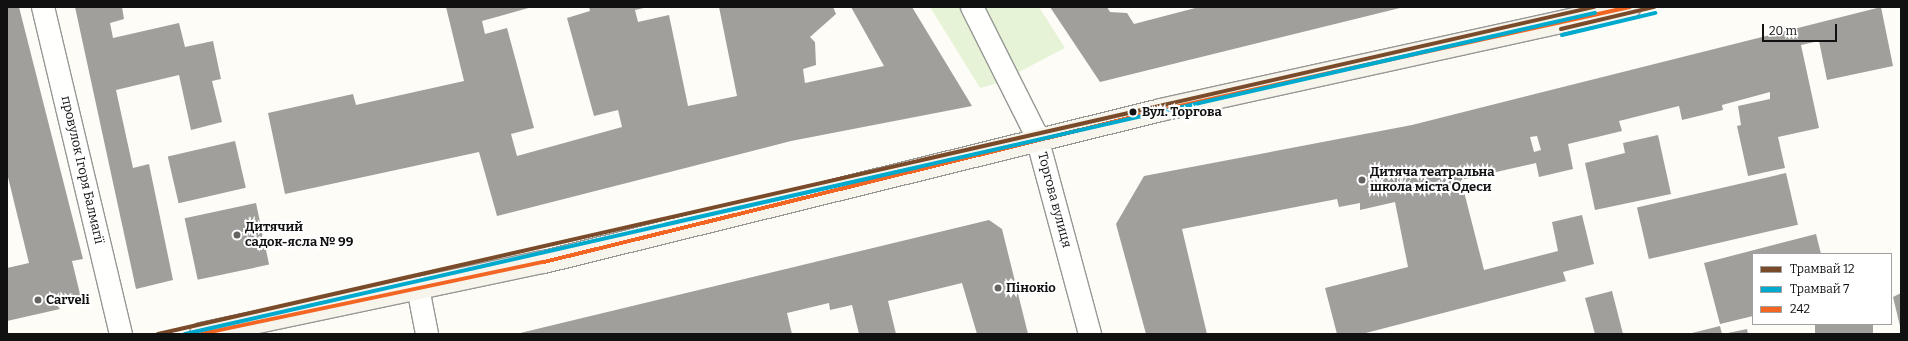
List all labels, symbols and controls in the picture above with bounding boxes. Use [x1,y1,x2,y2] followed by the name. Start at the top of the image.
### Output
[1764,16,1839,42] scale bar
[1769,24,1797,38] text: 20 m
[57,94,107,246] street label: провулок Ігоря Балмагії
[1142,104,1222,120] place label: Вул. Торгова
[1126,105,1140,119] marker: Вул. Торгова
[1034,151,1074,249] street label: Торгова вулиця
[1370,165,1495,196] place label: Дитяча театральна школа міста Одеси
[1357,175,1367,185] marker: Дитяча театральна школа міста Одеси
[245,220,353,251] place label: Дитячий садок-ясла № 99
[232,230,242,240] marker: Дитячий садок-ясла № 99
[1752,253,1892,325] legend
[1790,262,1855,276] text: Трамвай 12
[1006,280,1056,296] place label: Пінокіо
[1790,282,1849,296] text: Трамвай 7
[993,283,1003,293] marker: Пінокіо
[46,292,90,308] place label: Carveli
[33,295,43,305] marker: Carveli
[1790,302,1810,316] text: 242

